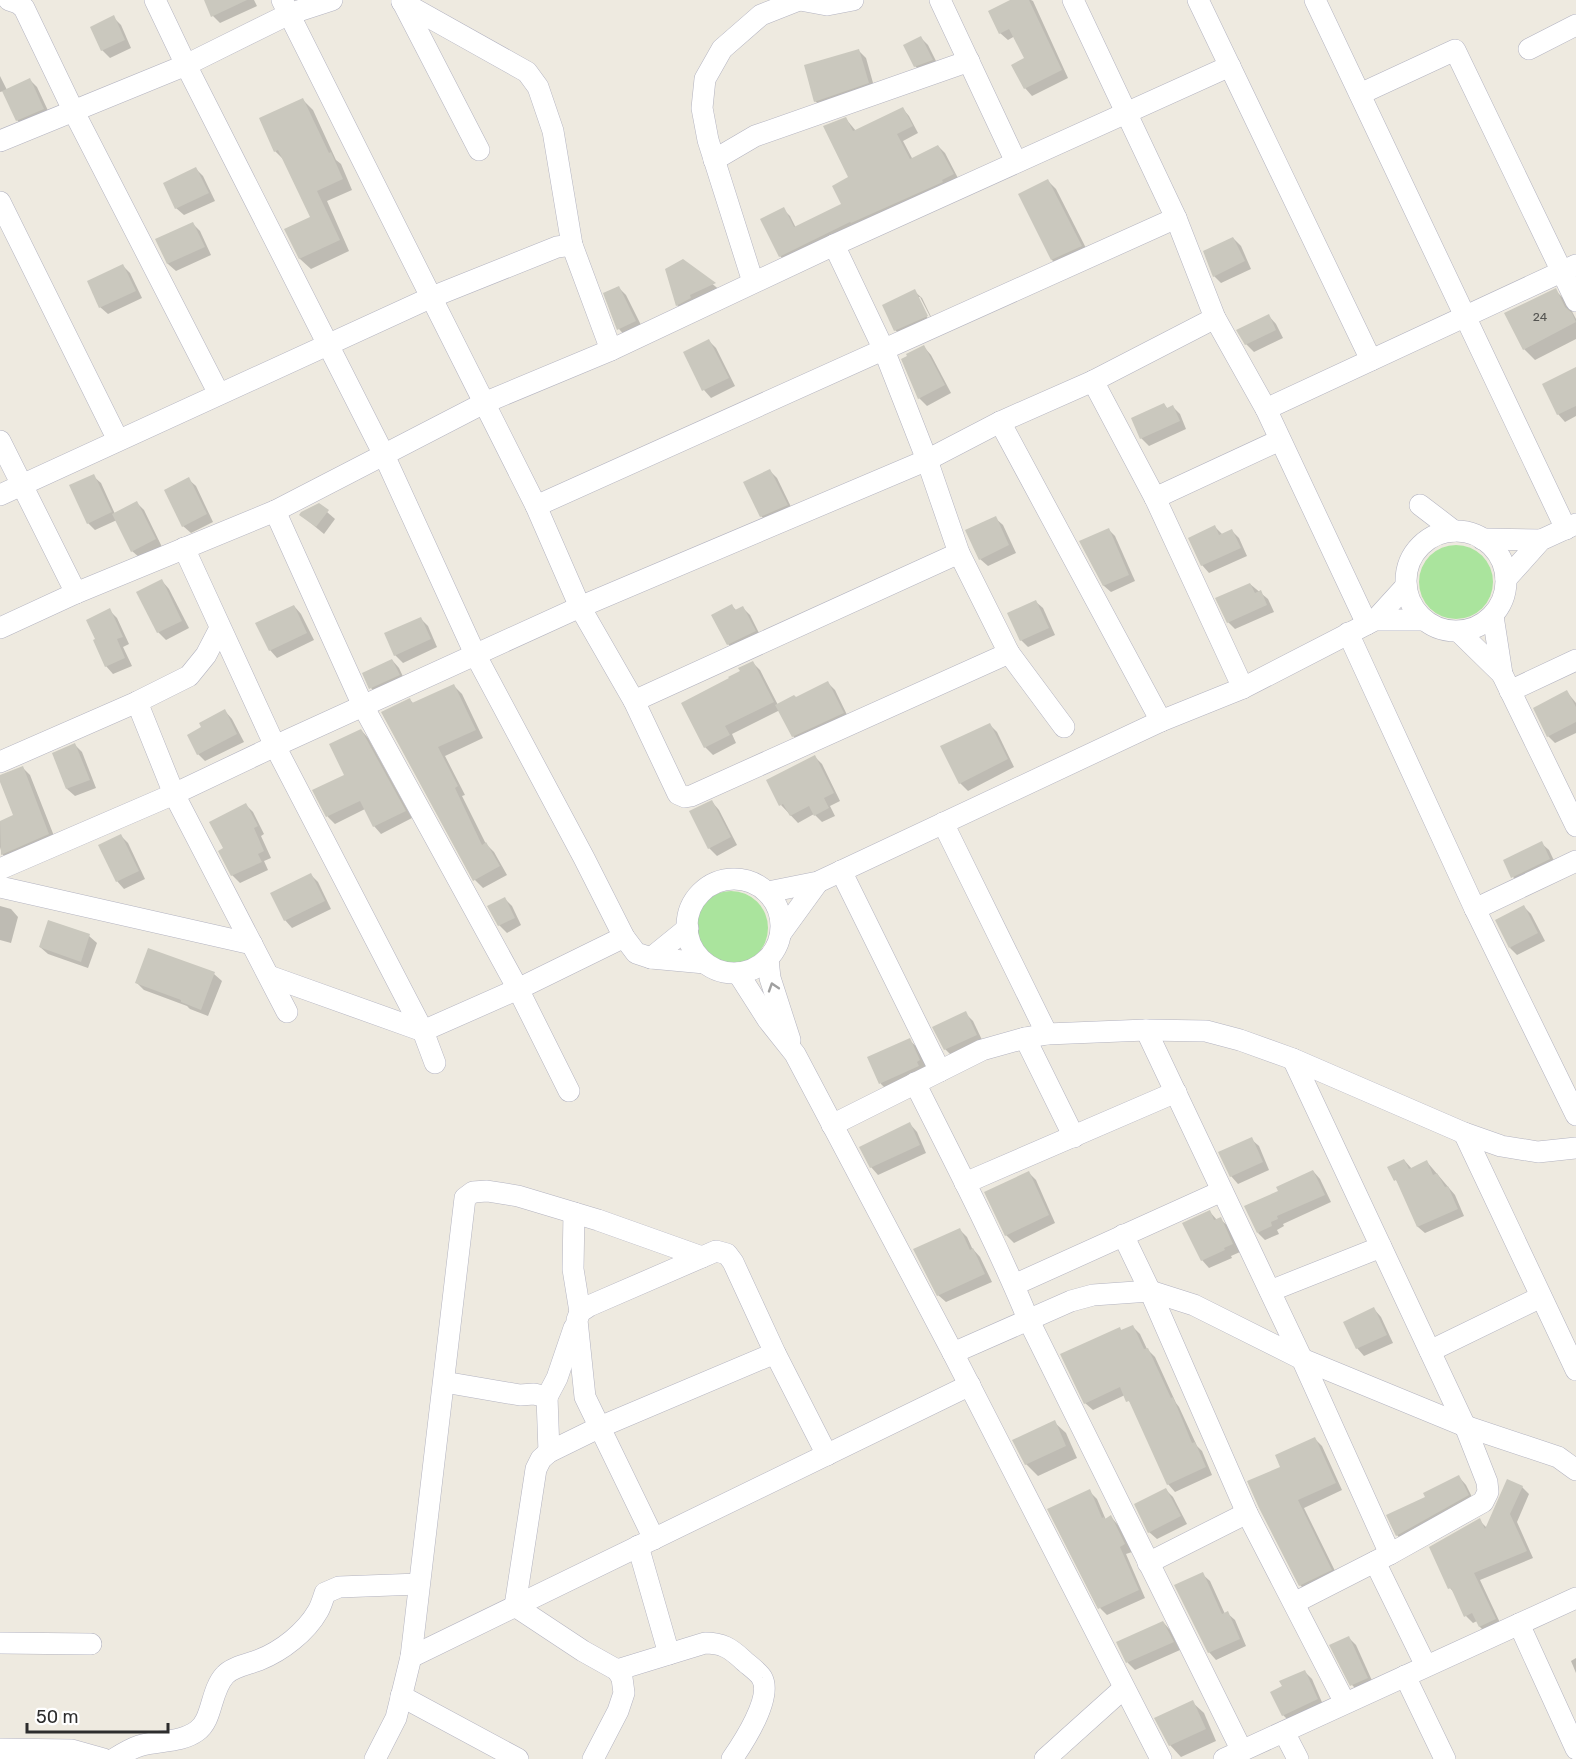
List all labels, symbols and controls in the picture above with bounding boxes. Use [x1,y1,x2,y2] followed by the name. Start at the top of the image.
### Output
[1533,310,1548,324] house number: 24
[768,982,780,993] one-way arrow
[27,1696,168,1734] scale bar
[36,1706,79,1728] text: 50 m

